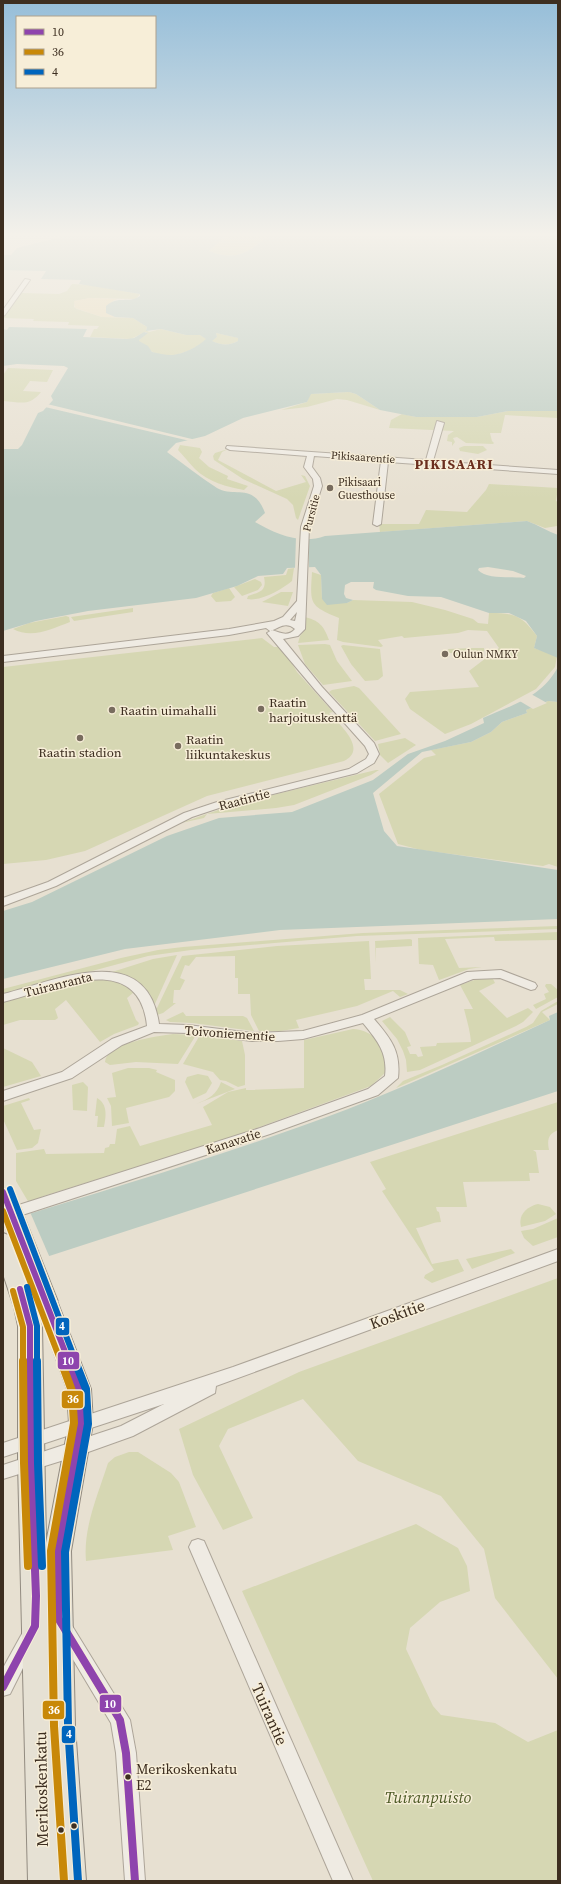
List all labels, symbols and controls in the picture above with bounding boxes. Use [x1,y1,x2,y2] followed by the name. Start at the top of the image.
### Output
[16,16,156,88] legend
[52,24,64,40] text: 10
[52,44,64,60] text: 36
[52,64,58,80] text: 4
[330,448,396,467] street label: Pikisaarentie
[414,454,494,474] district label: PIKISAARI
[338,475,395,503] place label: Pikisaari Guesthouse
[325,483,335,493] marker: Pikisaari Guesthouse
[299,492,324,533] street label: Pursitie
[453,647,518,662] place label: Oulun NMKY
[440,649,450,659] marker: Oulun NMKY
[269,694,358,726] place label: Raatin harjoituskenttä
[120,702,217,719] place label: Raatin uimahalli
[256,704,266,714] marker: Raatin harjoituskenttä
[107,705,117,715] marker: Raatin uimahalli
[186,731,271,763] place label: Raatin liikuntakeskus
[75,733,85,743] marker: Raatin stadion
[173,741,183,751] marker: Raatin liikuntakeskus
[38,744,122,761] place label: Raatin stadion
[217,784,272,814] street label: Raatintie
[22,968,94,1001] street label: Tuiranranta
[184,1022,276,1045] street label: Toivoniementie
[203,1124,263,1158] street label: Kanavatie
[366,1294,428,1334] street label: Koskitie
[55,1317,70,1336] line badge: 4
[59,1319,65,1334] text: 4
[57,1351,80,1370] line badge: 10
[62,1354,74,1369] text: 10
[61,1390,84,1409] line badge: 36
[67,1392,79,1407] text: 36
[247,1679,293,1749] street label: Tuirantie
[99,1694,122,1713] line badge: 10
[104,1697,116,1712] text: 10
[42,1700,65,1720] line badge: 36
[48,1703,60,1718] text: 36
[61,1725,76,1744] line badge: 4
[66,1727,72,1742] text: 4
[29,1731,53,1847] street label: Merikoskenkatu
[136,1759,237,1795] place label: Merikoskenkatu E2
[123,1772,133,1782] marker: Merikoskenkatu E2
[385,1786,472,1808] park label: Tuiranpuisto
[69,1821,79,1831] unlabelled marker
[56,1825,66,1835] unlabelled marker

